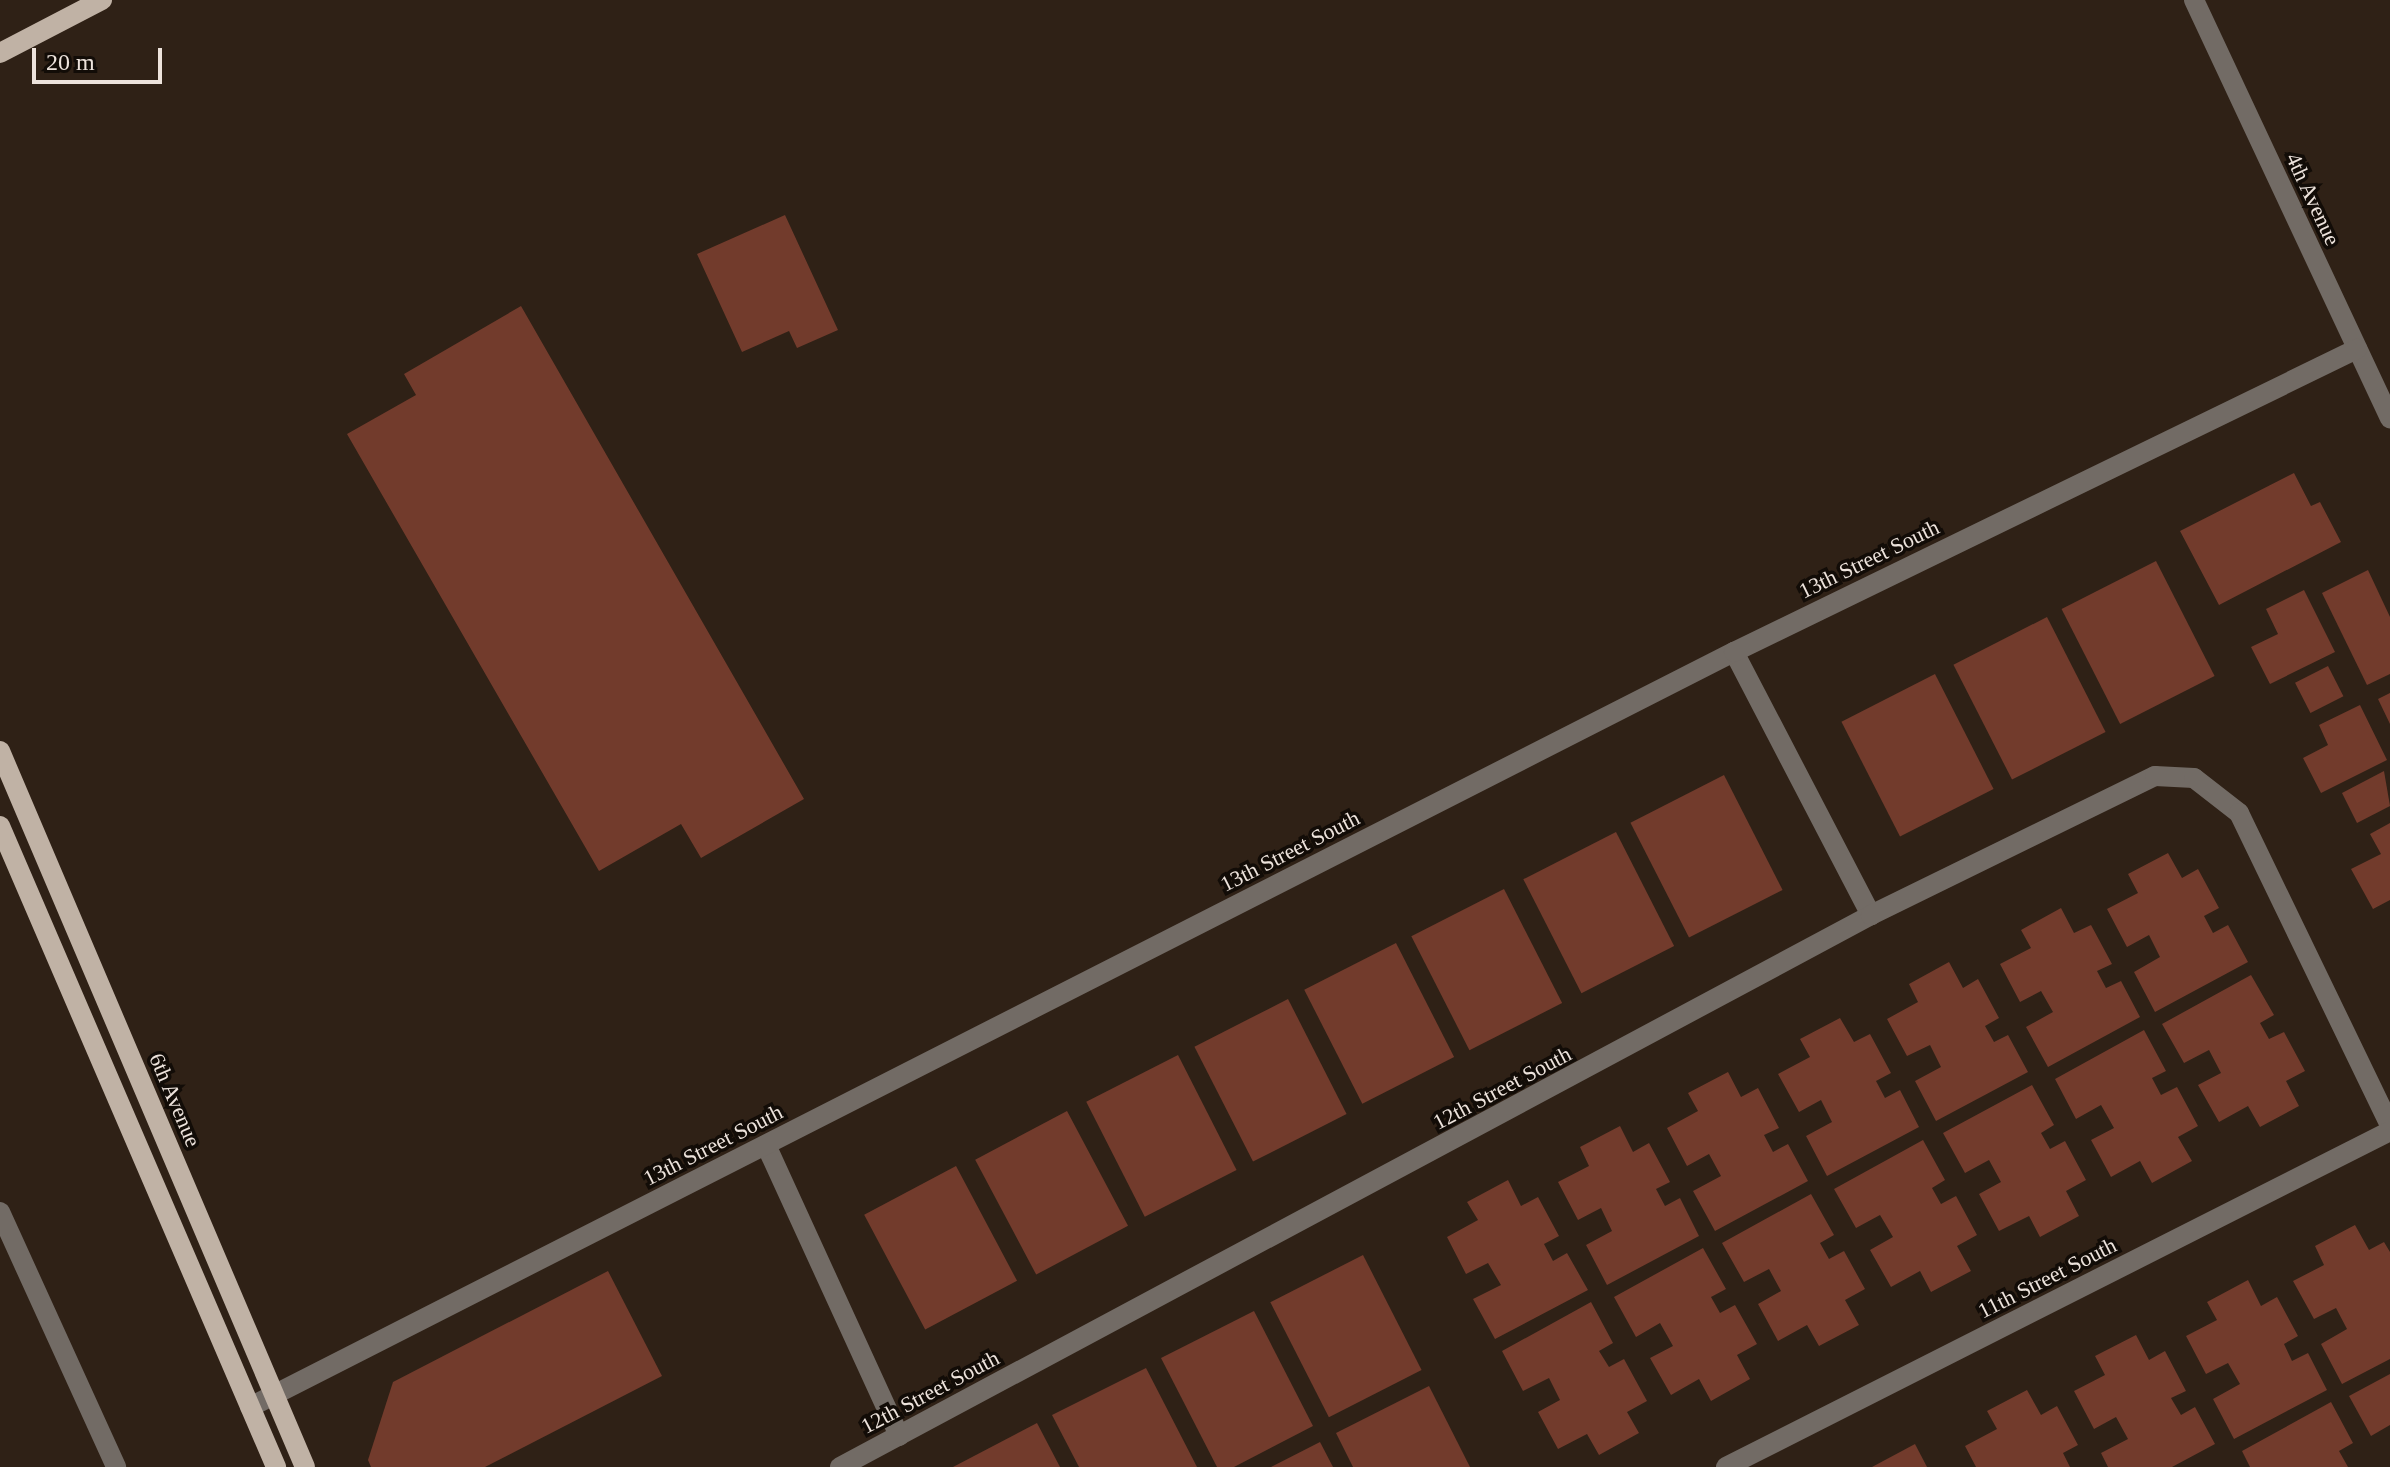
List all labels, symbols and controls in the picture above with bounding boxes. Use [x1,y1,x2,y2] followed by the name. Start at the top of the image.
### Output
[36,32,166,82] scale bar
[46,49,95,75] text: 20 m
[2280,148,2346,250] street label: 4th Avenue
[1795,514,1943,604] street label: 13th Street South
[1216,805,1364,897] street label: 13th Street South
[1428,1040,1576,1136] street label: 12th Street South
[143,1049,207,1151] street label: 6th Avenue
[639,1099,787,1191] street label: 13th Street South
[1973,1232,2121,1324] street label: 11th Street South
[856,1344,1004,1440] street label: 12th Street South

